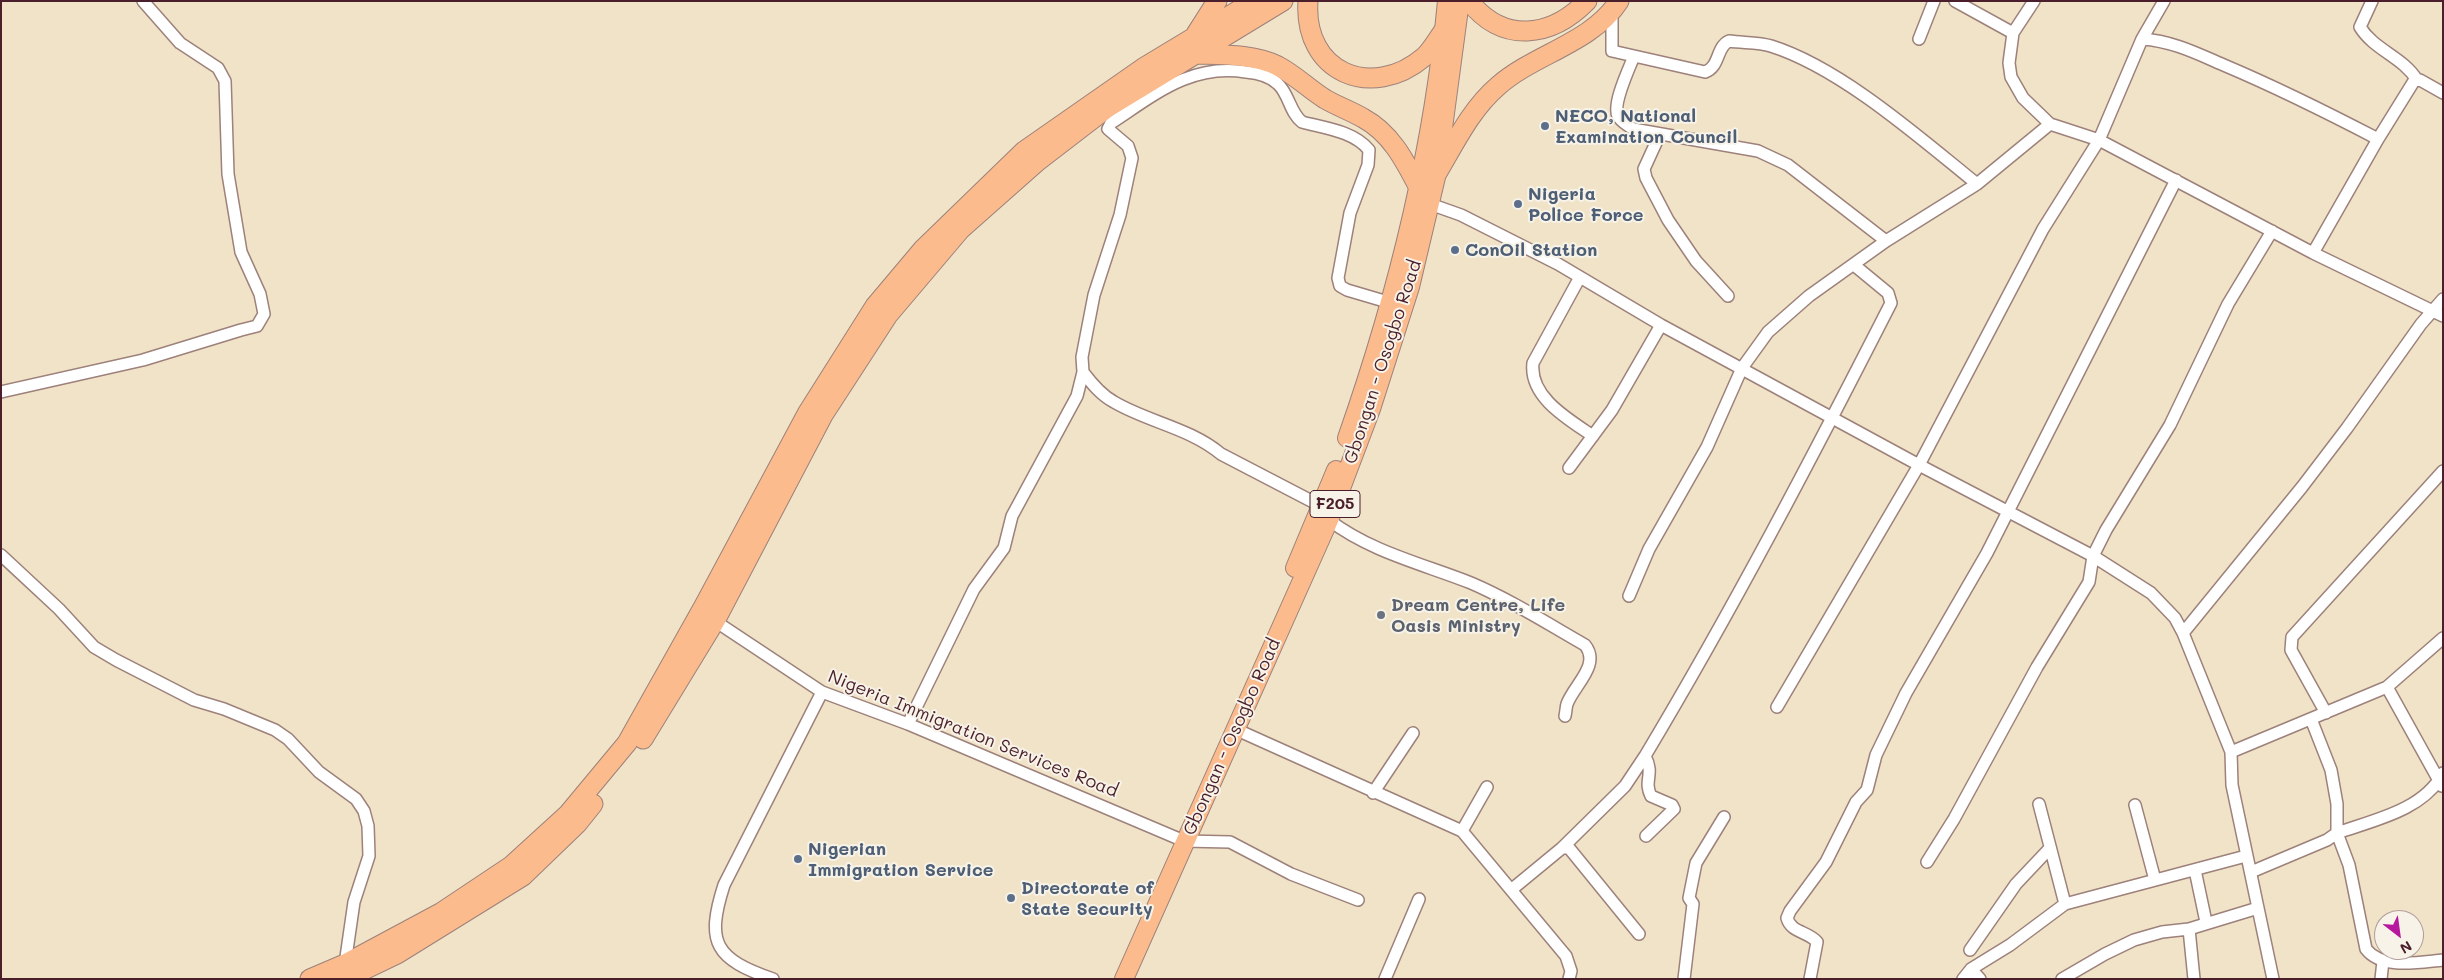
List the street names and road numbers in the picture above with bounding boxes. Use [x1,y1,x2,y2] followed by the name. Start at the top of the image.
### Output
[1340,257,1426,467] street label: Gbongan - Osogbo Road
[1310,490,1360,518] road number: F205
[1179,635,1285,839] street label: Gbongan - Osogbo Road
[825,666,1121,802] street label: Nigeria Immigration Services Road

